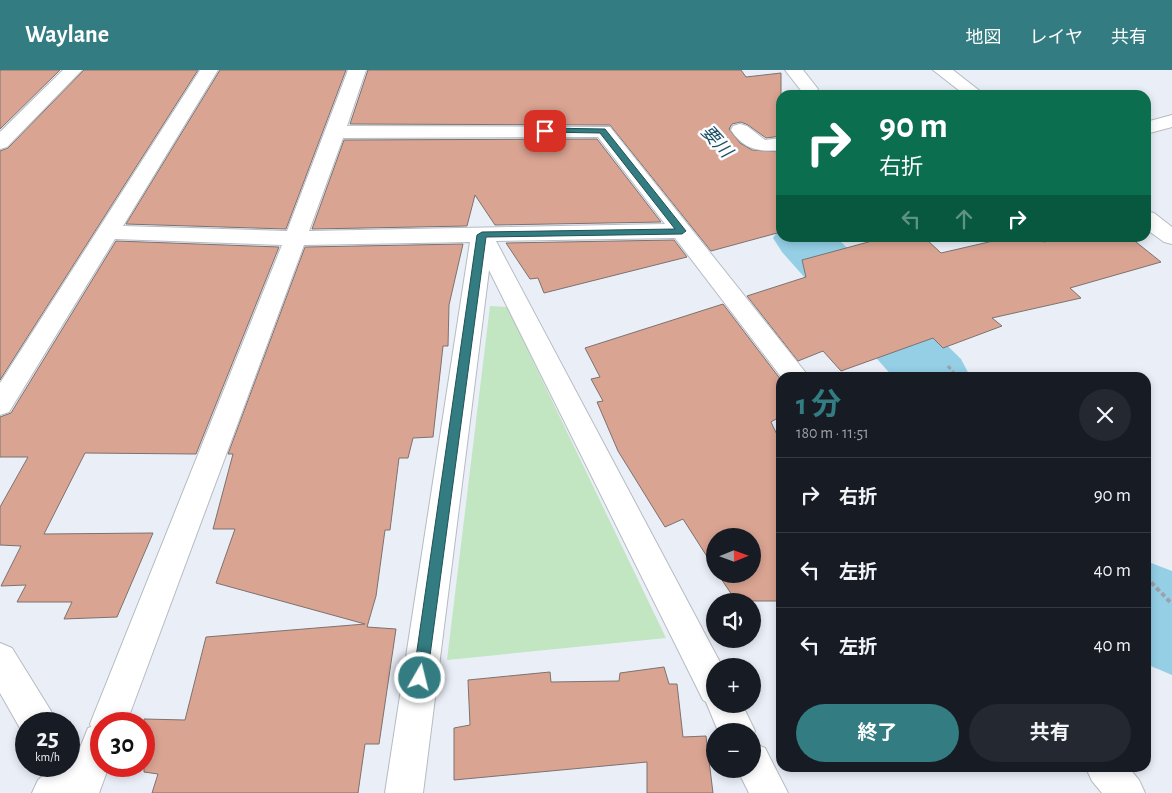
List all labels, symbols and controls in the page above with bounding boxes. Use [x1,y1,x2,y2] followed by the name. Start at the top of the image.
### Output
[25,23,109,47] text: Waylane
[966,29,1002,47] text: 地図
[1030,29,1083,47] text: レイヤ
[1111,29,1147,47] text: 共有
[879,109,948,144] text: 90 m
[524,110,566,152] pin
[796,110,861,175] icon: right
[531,117,559,145] icon: arrive
[697,122,737,163] water label: 要川
[879,156,923,178] text: 右折
[897,205,925,233] icon: left
[950,205,978,233] icon: ahead
[1003,205,1031,233] icon: right
[1079,389,1131,441] button: close
[796,390,841,420] text: 1 分
[796,425,869,441] text: 180 m · 11:51
[796,481,824,509] icon: right
[1094,486,1131,505] text: 90 m
[839,488,877,507] text: 右折
[706,528,761,582] north arrow
[706,528,761,778] map controls
[796,556,824,584] icon: left
[1093,561,1131,580] text: 40 m
[839,563,877,582] text: 左折
[706,593,761,648] button: sound
[796,631,824,659] icon: left
[1093,636,1131,655] text: 40 m
[839,638,877,657] text: 左折
[393,651,445,703] position arrow
[706,658,761,713] button: +
[796,704,959,762] button: 終了
[969,704,1131,762] button: 共有
[90,712,155,777] speed limit sign: 30
[706,723,761,778] button: −
[36,726,59,751] text: 25
[35,751,60,763] text: km/h

